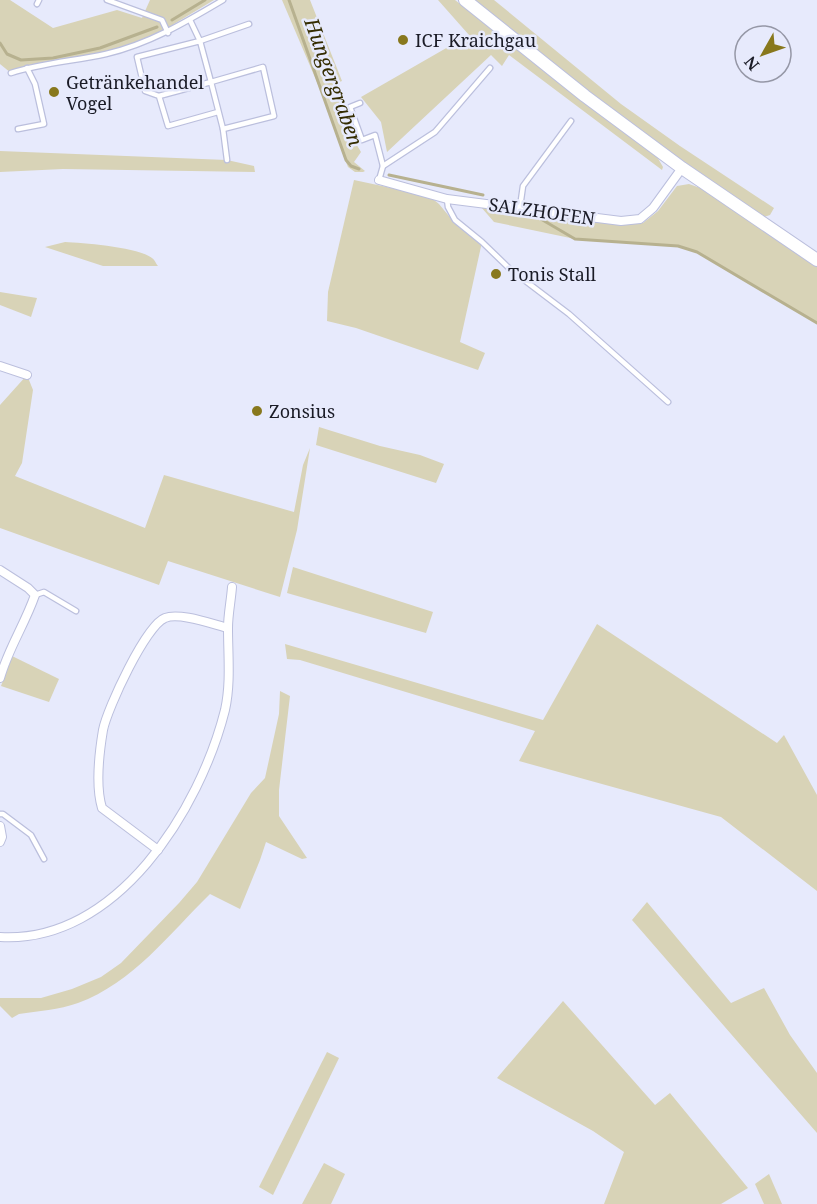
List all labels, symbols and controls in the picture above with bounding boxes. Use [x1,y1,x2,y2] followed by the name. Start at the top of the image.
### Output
[298,13,370,150] water label: Hungergraben
[733,24,793,84] north arrow
[415,28,537,52] place label: ICF Kraichgau
[396,33,410,47] marker: ICF Kraichgau
[739,51,764,76] text: N
[66,70,204,115] place label: Getränkehandel Vogel
[47,85,61,99] marker: Getränkehandel Vogel
[487,192,597,230] street label: SALZHOFEN
[508,262,597,286] place label: Tonis Stall
[489,267,503,281] marker: Tonis Stall
[269,399,335,423] place label: Zonsius
[250,404,264,418] marker: Zonsius

